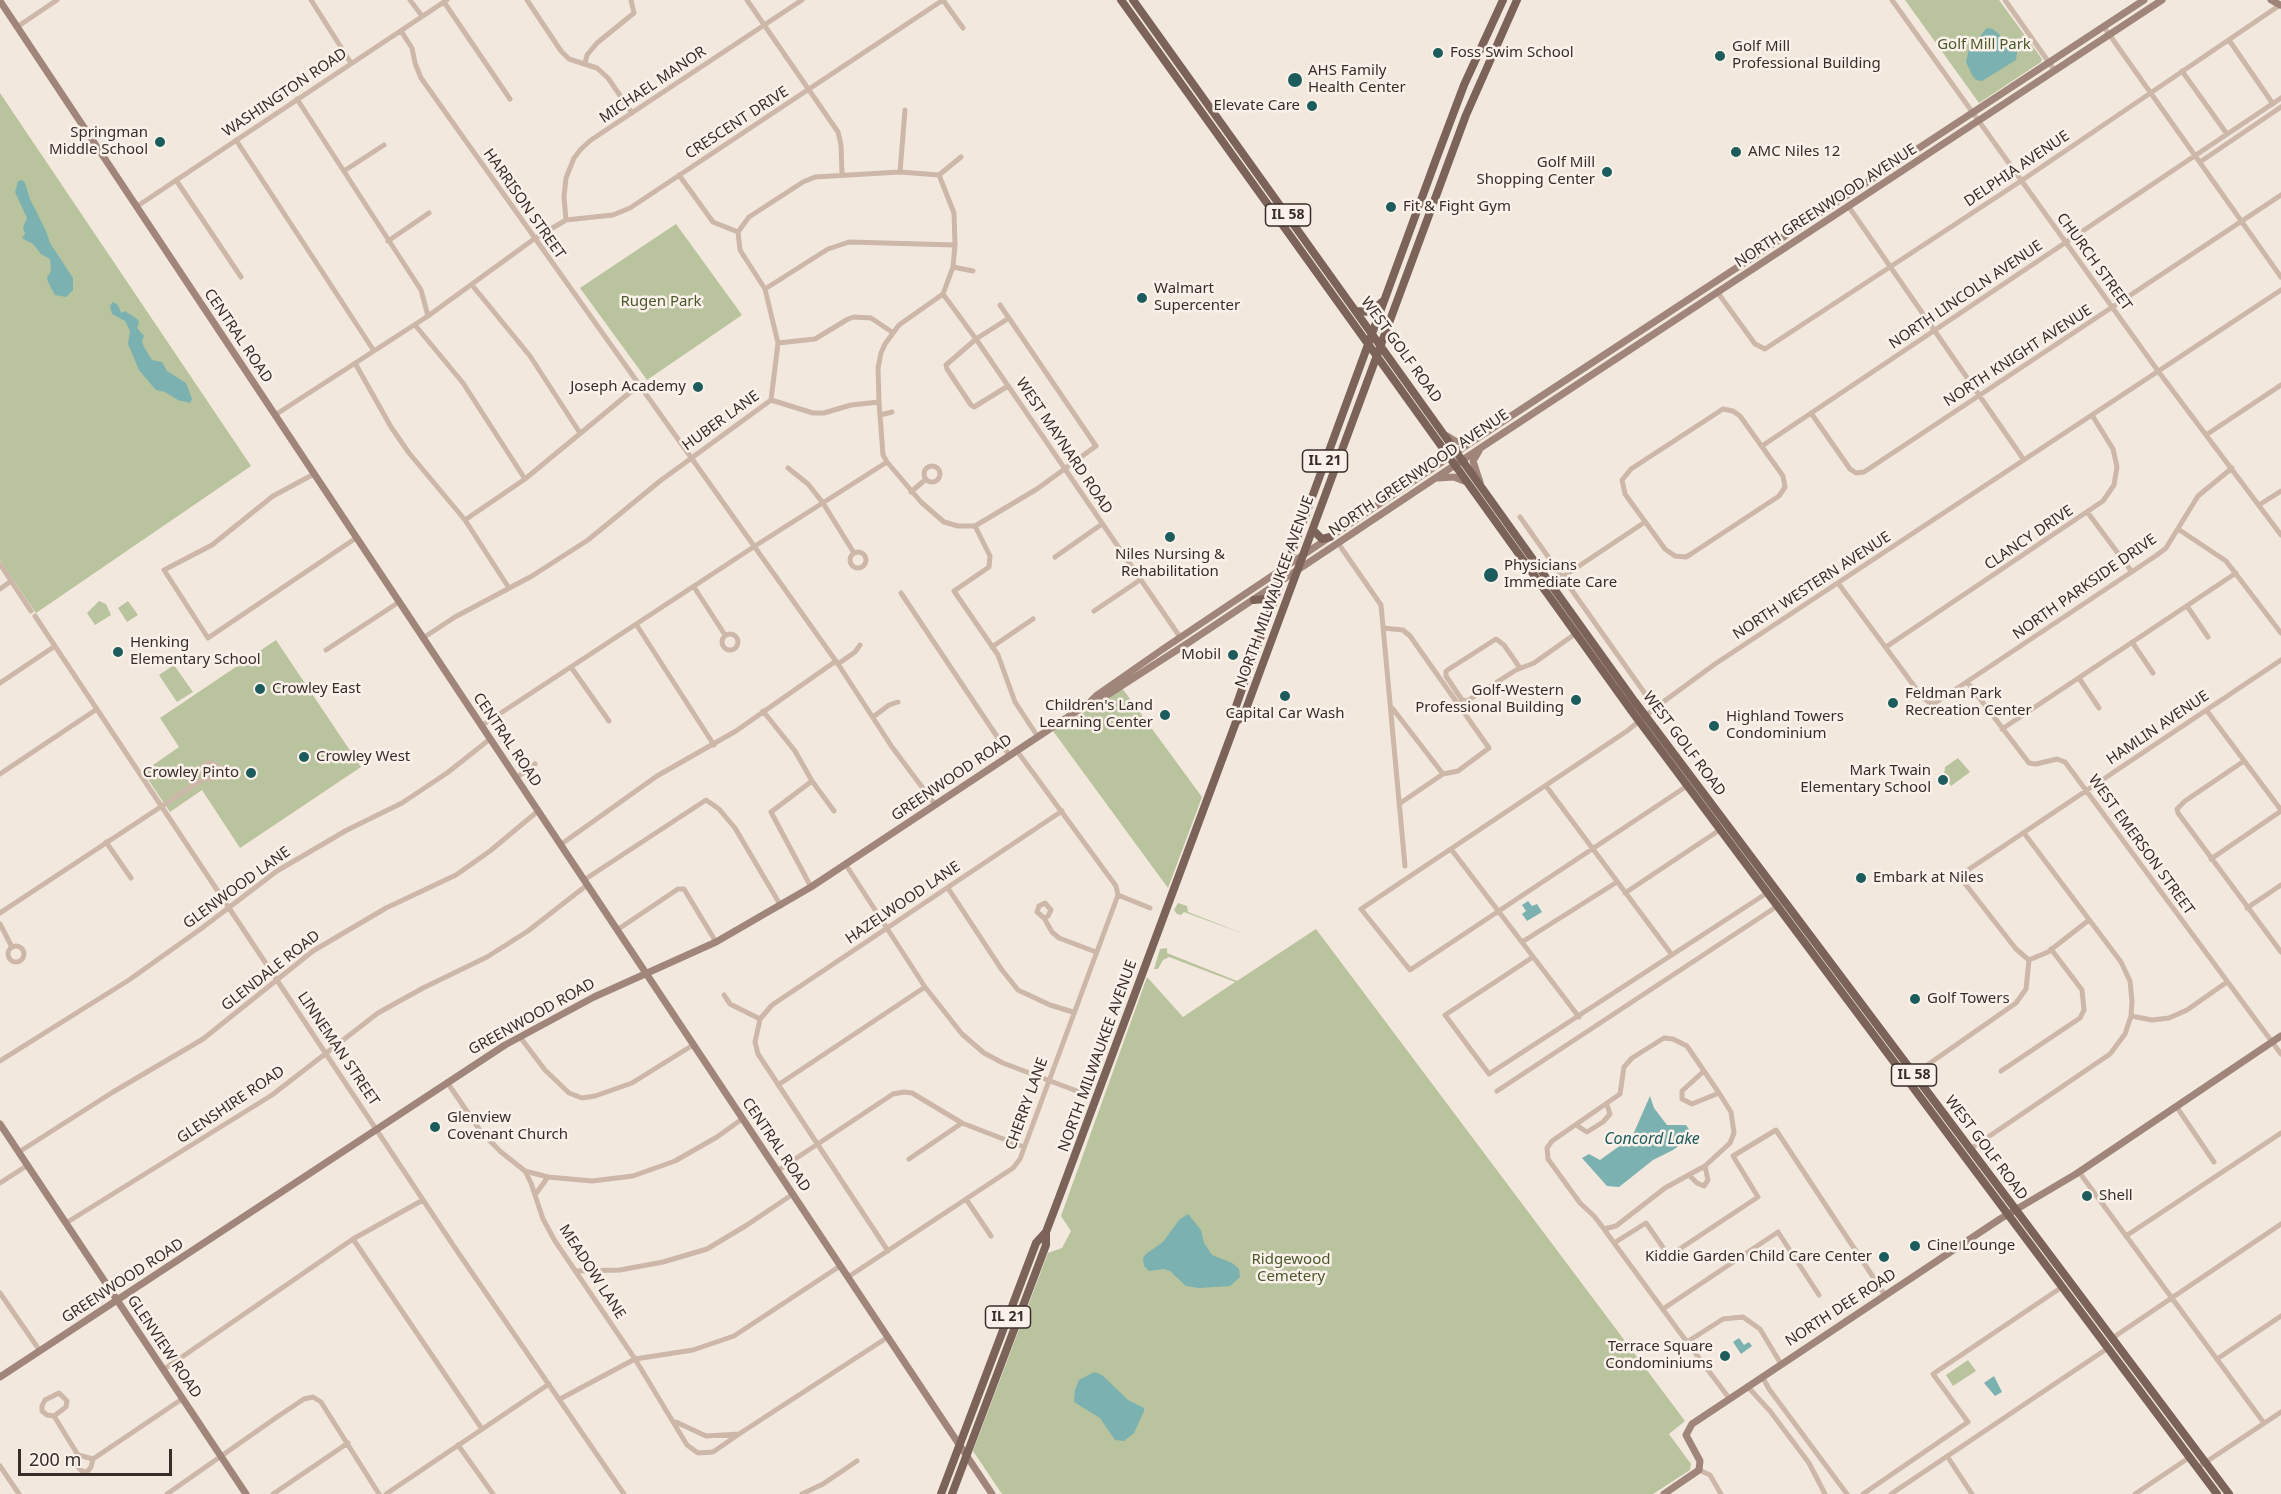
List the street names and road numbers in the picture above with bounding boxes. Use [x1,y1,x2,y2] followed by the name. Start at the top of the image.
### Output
[596,43,710,127] street label: MICHAEL MANOR
[219,45,351,141] street label: WASHINGTON ROAD
[682,83,792,163] street label: CRESCENT DRIVE
[1961,127,2073,211] street label: DELPHIA AVENUE
[1732,140,1920,272] street label: NORTH GREENWOOD AVENUE
[479,145,569,263] street label: HARRISON STREET
[1266,204,1310,226] road number: IL 58
[2053,210,2135,314] street label: CHURCH STREET
[1886,237,2046,353] street label: NORTH LINCOLN AVENUE
[200,286,276,386] street label: CENTRAL ROAD
[1357,294,1445,406] street label: WEST GOLF ROAD
[1941,301,2095,411] street label: NORTH KNIGHT AVENUE
[1012,375,1116,517] street label: WEST MAYNARD ROAD
[679,387,763,455] street label: HUBER LANE
[1326,406,1512,540] street label: NORTH GREENWOOD AVENUE
[1302,450,1348,472] road number: IL 21
[1232,494,1318,690] street label: NORTH MILWAUKEE AVENUE
[1981,502,2077,574] street label: CLANCY DRIVE
[1730,528,1894,644] street label: NORTH WESTERN AVENUE
[2010,530,2160,644] street label: NORTH PARKSIDE DRIVE
[2103,687,2213,769] street label: HAMLIN AVENUE
[1639,688,1729,800] street label: WEST GOLF ROAD
[469,690,545,790] street label: CENTRAL ROAD
[888,731,1016,825] street label: GREENWOOD ROAD
[2084,772,2198,918] street label: WEST EMERSON STREET
[180,843,294,933] street label: GLENWOOD LANE
[842,858,964,948] street label: HAZELWOOD LANE
[218,927,324,1015] street label: GLENDALE ROAD
[1055,958,1141,1154] street label: NORTH MILWAUKEE AVENUE
[466,975,598,1059] street label: GREENWOOD ROAD
[293,989,383,1109] street label: LINNEMAN STREET
[1002,1055,1052,1153] street label: CHERRY LANE
[174,1062,288,1148] street label: GLENSHIRE ROAD
[1892,1064,1936,1086] road number: IL 58
[1941,1092,2031,1204] street label: WEST GOLF ROAD
[738,1095,814,1195] street label: CENTRAL ROAD
[555,1221,629,1323] street label: MEADOW LANE
[59,1235,187,1327] street label: GREENWOOD ROAD
[1782,1265,1900,1351] street label: NORTH DEE ROAD
[123,1292,205,1402] street label: GLENVIEW ROAD
[986,1306,1030,1328] road number: IL 21

